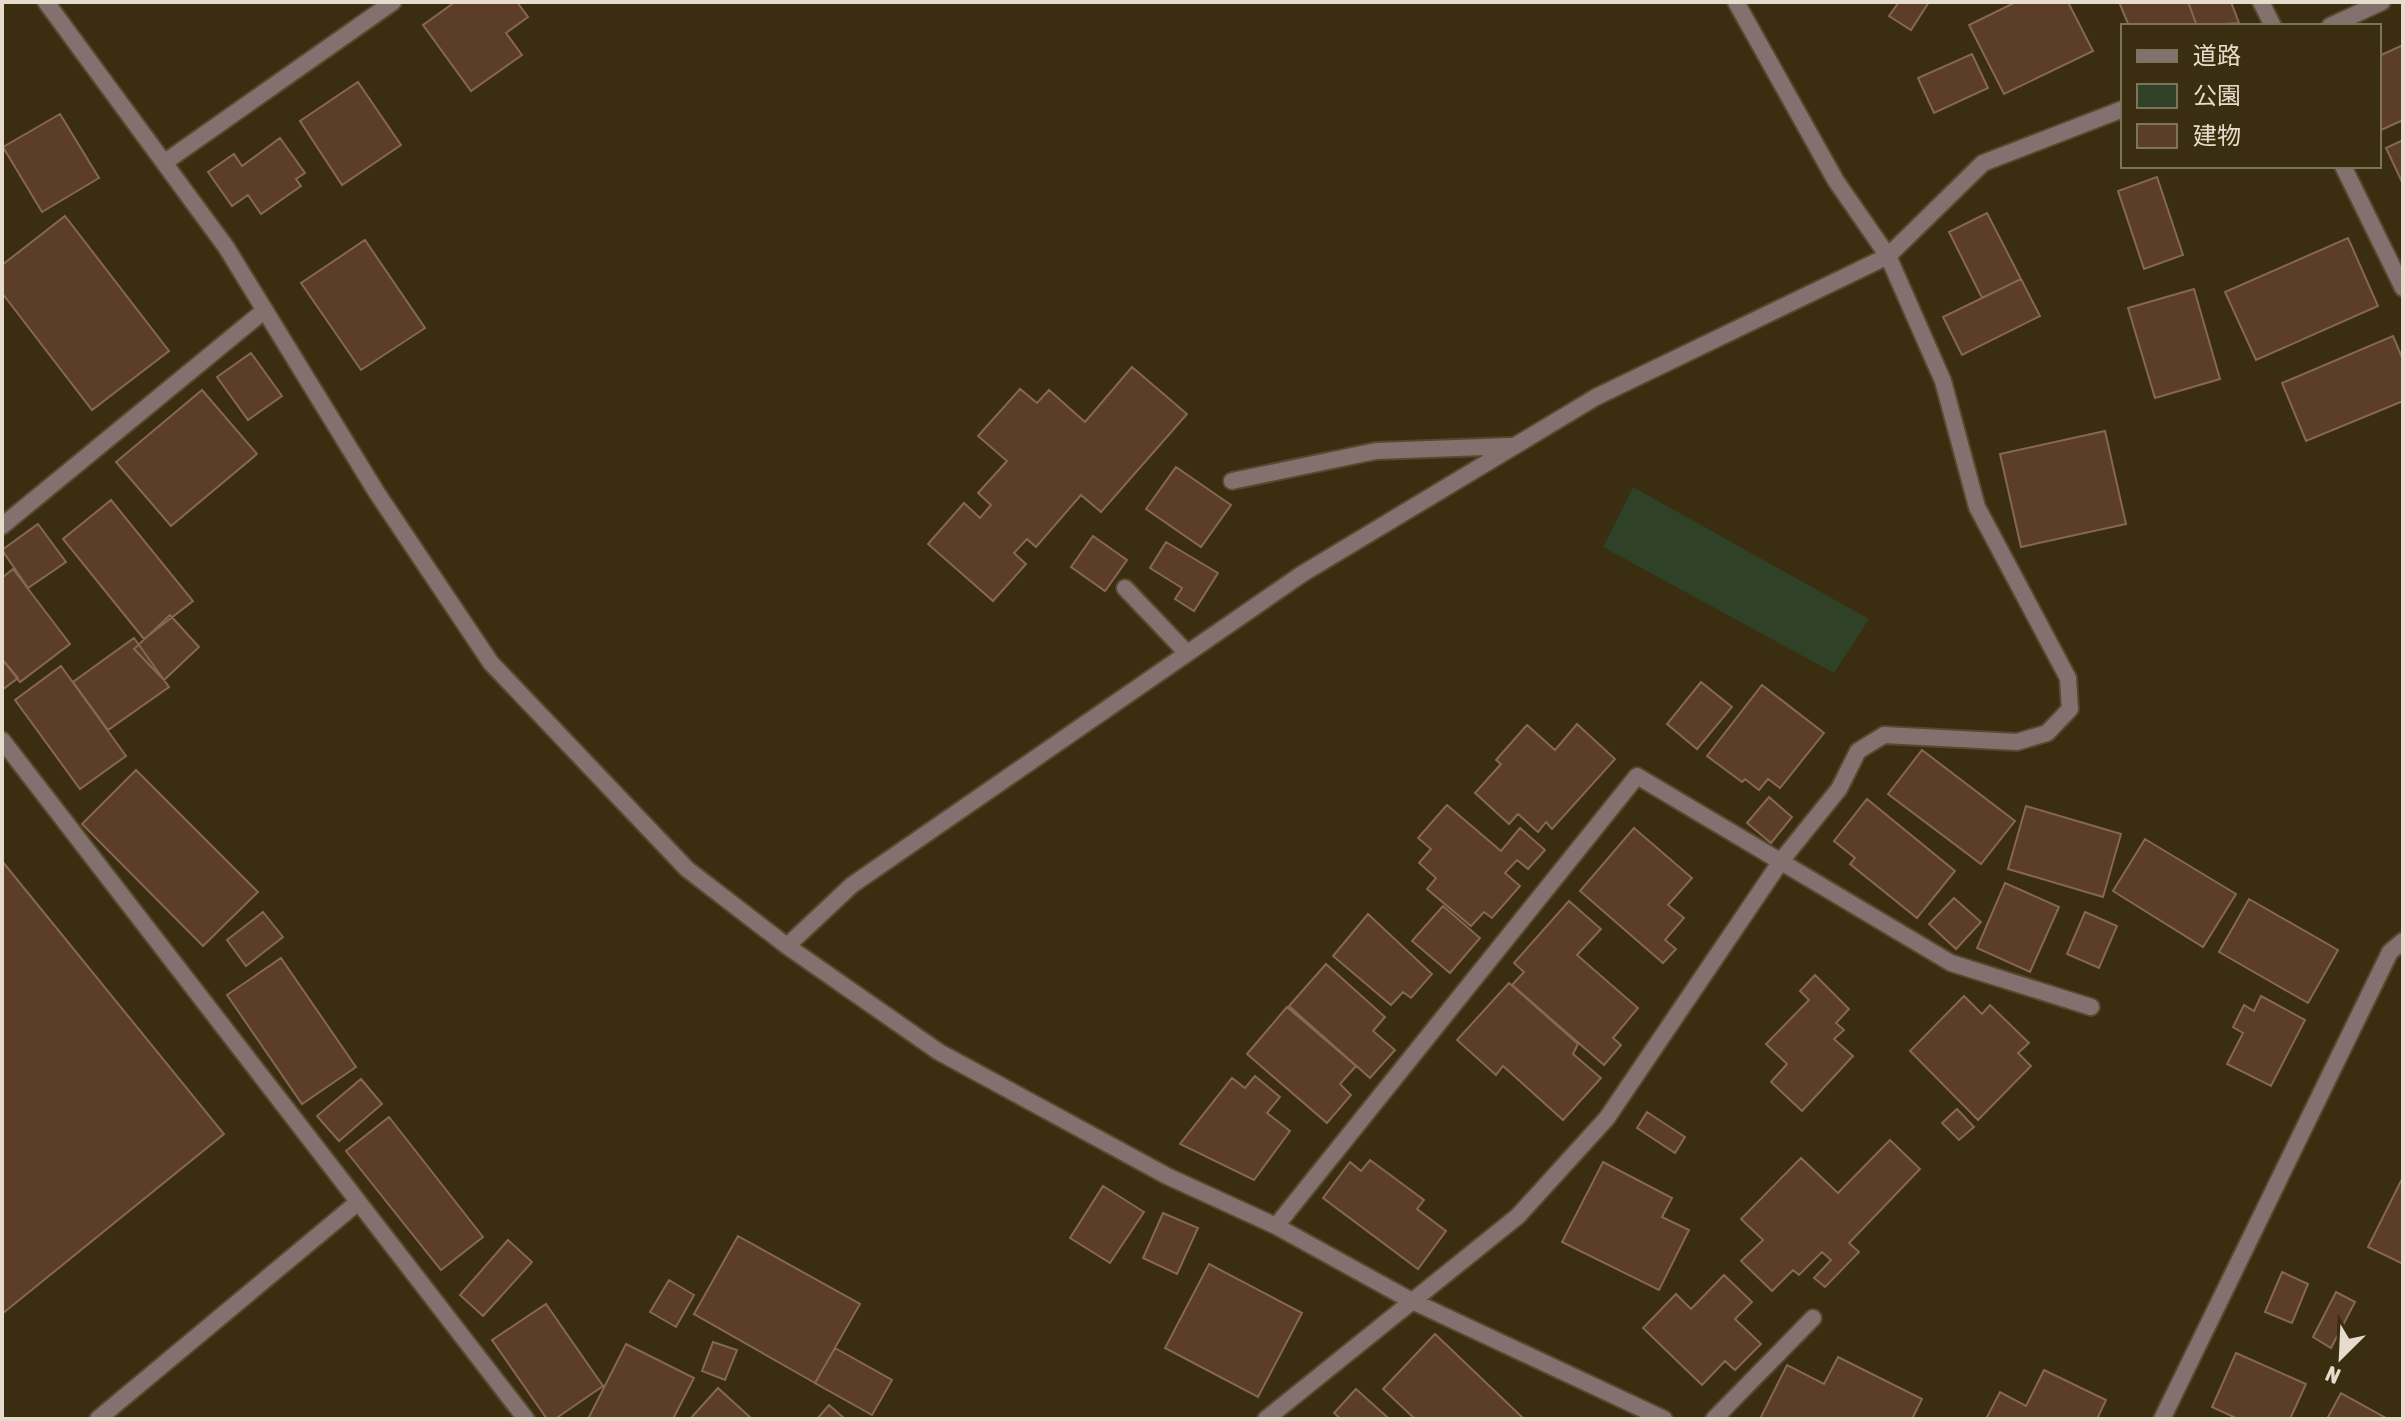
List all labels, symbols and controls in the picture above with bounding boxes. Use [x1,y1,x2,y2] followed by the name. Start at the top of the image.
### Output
[2121,24,2381,168] legend
[2193,42,2241,69] text: 道路
[2193,82,2241,109] text: 公園
[2193,122,2241,149] text: 建物
[2301,1317,2381,1397] north arrow
[2322,1361,2344,1390] text: N

